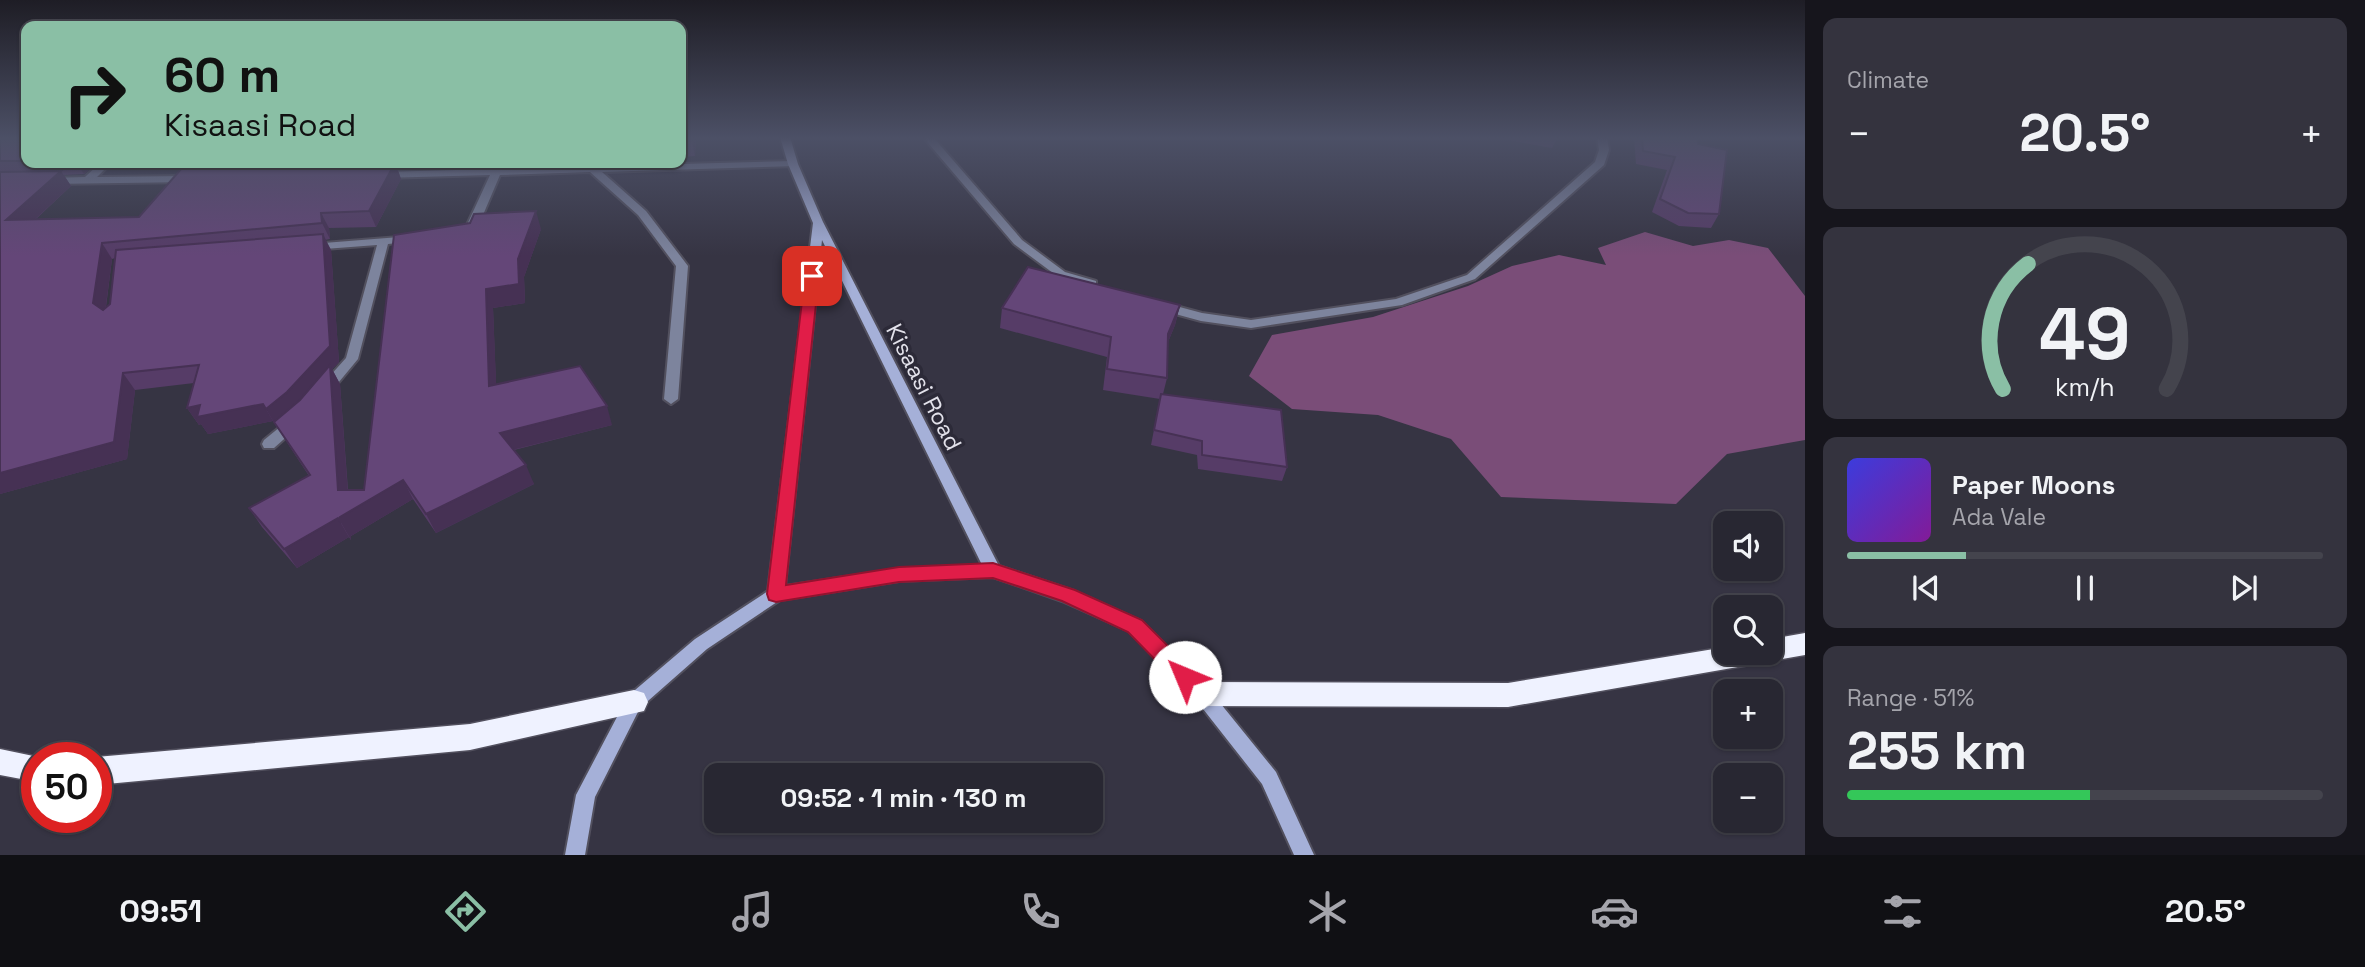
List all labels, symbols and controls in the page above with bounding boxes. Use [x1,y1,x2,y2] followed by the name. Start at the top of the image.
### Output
[164,44,280,106] text: 60 m
[49,49,140,140] icon: right
[1847,65,1929,95] text: Climate
[2019,100,2151,166] text: 20.5°
[164,105,356,145] text: Kisaasi Road
[1847,110,1871,158] text: −
[2299,110,2323,158] text: +
[782,246,842,306] pin
[793,257,831,295] icon: arrive
[2039,287,2131,380] text: 49
[879,319,969,455] street label: Kisaasi Road
[2055,371,2115,403] text: km/h
[1952,468,2115,502] text: Paper Moons
[1952,502,2046,532] text: Ada Vale
[1713,511,1783,833] map controls
[1713,511,1783,581] button: sound
[1907,569,1945,607] icon: previous
[2066,569,2104,607] icon: pause
[2225,569,2263,607] icon: next
[1713,595,1783,665] button: search
[1148,640,1222,714] position arrow
[1713,679,1783,749] button: +
[1847,683,1974,713] text: Range · 51%
[1847,718,2027,784] text: 255 km
[21,742,112,833] speed limit sign: 50
[1713,763,1783,833] button: −
[781,781,1026,815] text: 09:52 · 1 min · 130 m
[441,887,490,936] icon: directions
[728,887,777,936] icon: music
[1016,887,1065,936] icon: phone
[1303,887,1352,936] icon: climate
[1590,887,1639,936] icon: car
[1878,887,1927,936] icon: filters
[119,891,202,931] text: 09:51
[2165,891,2246,931] text: 20.5°

